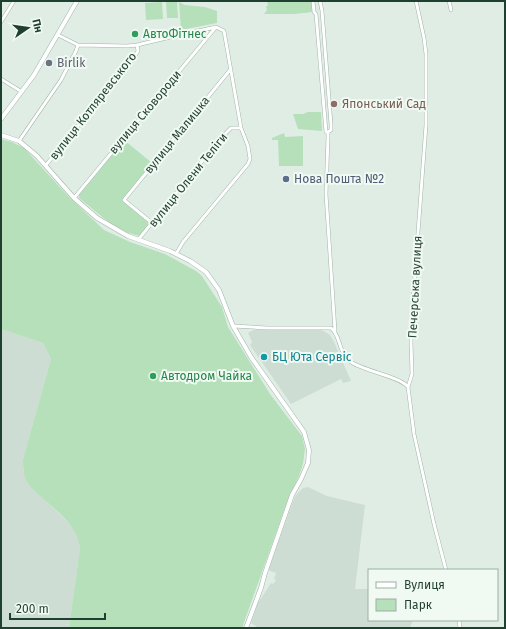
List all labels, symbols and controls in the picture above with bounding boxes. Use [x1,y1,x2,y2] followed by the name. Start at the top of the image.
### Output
[8,8,48,48] north arrow
[29,18,45,34] text: Пн
[143,27,207,41] place label: АвтоФітнес
[130,29,140,39] marker: АвтоФітнес
[47,49,139,163] street label: вулиця Котляревського
[57,56,86,70] place label: Birlik
[44,58,54,68] marker: Birlik
[106,67,184,157] street label: вулиця Сковороди
[142,94,212,176] street label: вулиця Малишка
[342,97,426,111] place label: Японський Сад
[329,99,339,109] marker: Японський Сад
[146,130,230,230] street label: вулиця Олени Теліги
[294,172,384,186] place label: Нова Пошта №2
[281,174,291,184] marker: Нова Пошта №2
[405,235,425,339] street label: Печерська вулиця
[272,350,352,364] place label: БЦ Юта Сервіс
[259,352,269,362] marker: БЦ Юта Сервіс
[161,369,252,383] place label: Автодром Чайка
[148,371,158,381] marker: Автодром Чайка
[368,569,498,621] legend
[404,578,445,592] text: Вулиця
[10,595,105,621] scale bar
[404,598,433,612] text: Парк
[16,602,49,616] text: 200 m

